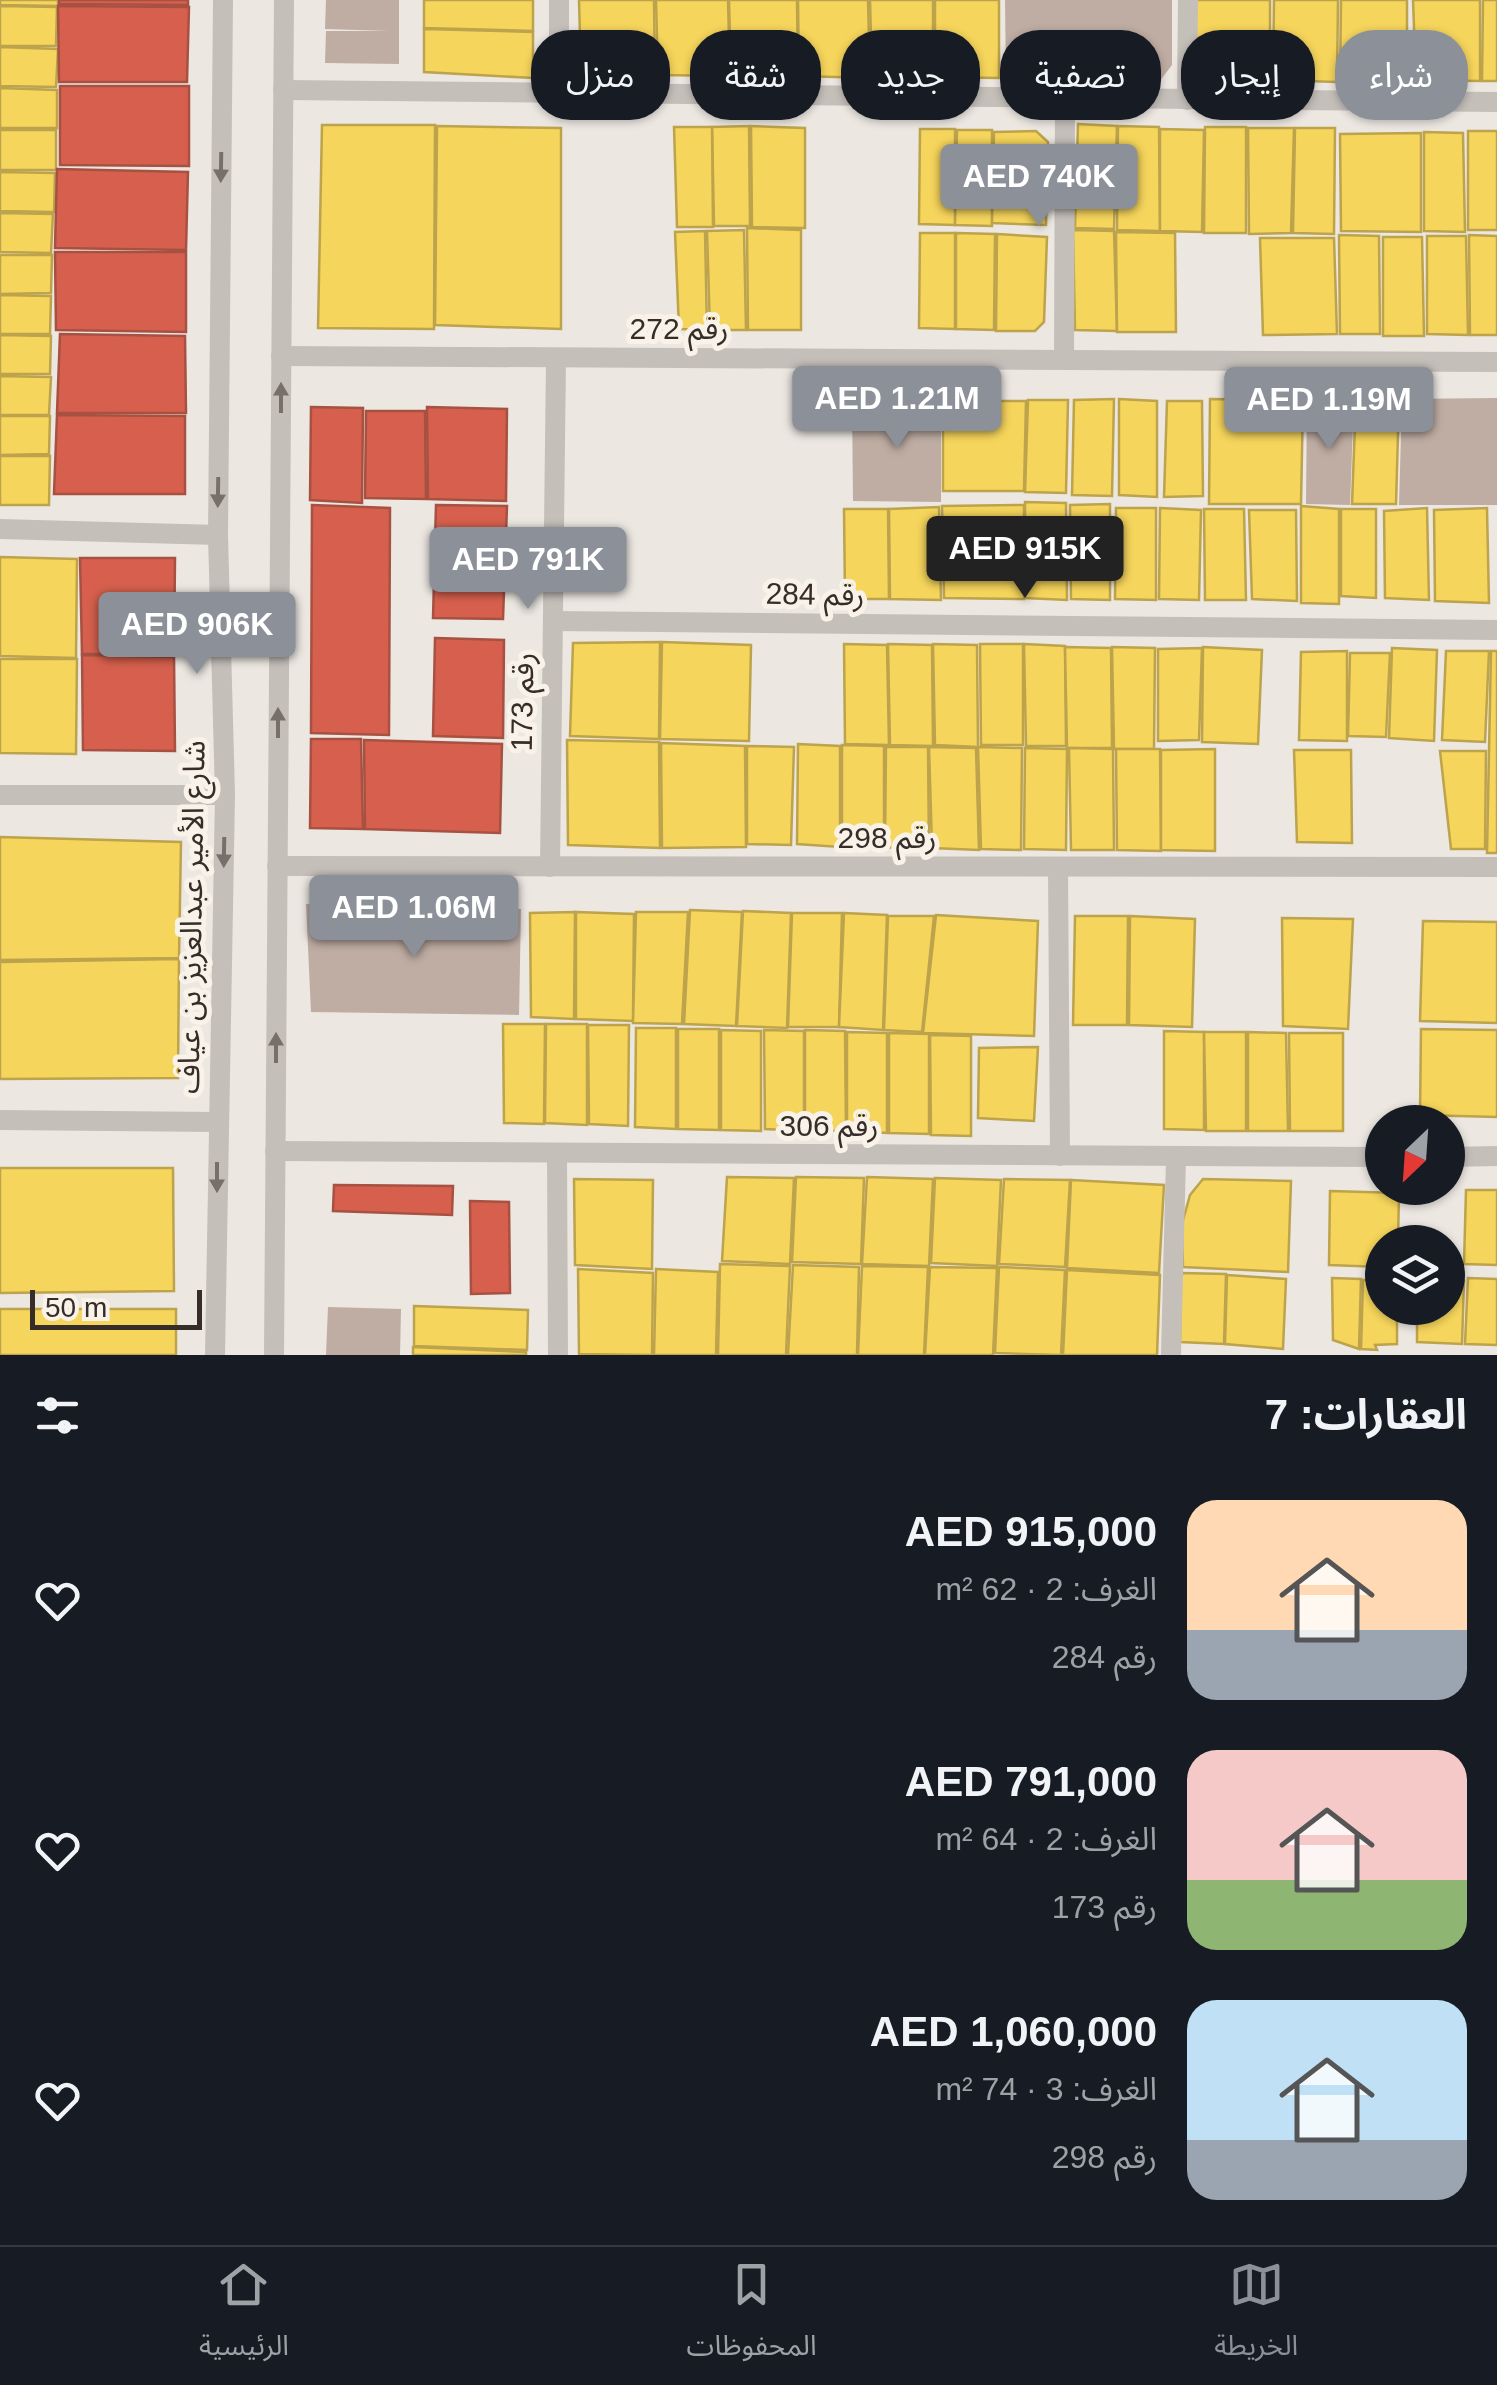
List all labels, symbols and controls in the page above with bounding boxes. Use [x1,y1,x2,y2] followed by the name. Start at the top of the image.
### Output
[531,30,670,120] chip: منزل
[690,30,821,120] chip: شقة
[841,30,980,120] chip: جديد
[1000,30,1161,120] chip: تصفية
[1181,30,1315,120] chip: إيجار
[1335,30,1468,120] chip: شراء
[936,144,1142,229] pin: AED 740K
[213,152,229,184] one-way arrow
[963,158,1115,194] text: AED 740K
[630,312,728,352] street label: رقم 272
[783,366,1011,451] pin: AED 1.21M
[1215,367,1443,452] pin: AED 1.19M
[814,380,980,416] text: AED 1.21M
[273,381,289,413] one-way arrow
[1246,381,1412,417] text: AED 1.19M
[210,477,226,509] one-way arrow
[922,516,1128,601] pin: AED 915K
[425,527,631,612] pin: AED 791K
[949,530,1101,566] text: AED 915K
[452,541,604,577] text: AED 791K
[765,577,865,618] street label: رقم 284
[94,592,300,677] pin: AED 906K
[121,606,273,642] text: AED 906K
[505,652,546,752] street label: رقم 173
[270,706,286,738] one-way arrow
[171,740,217,1094] street label: شارع الأمير عبدالعزيز بن عياف
[838,821,936,861] street label: رقم 298
[216,837,232,869] one-way arrow
[300,875,528,960] pin: AED 1.06M
[331,889,497,925] text: AED 1.06M
[268,1031,284,1063] one-way arrow
[1365,1105,1465,1205] north arrow
[1365,1105,1465,1325] map controls
[780,1109,878,1149] street label: رقم 306
[209,1162,225,1194] one-way arrow
[1365,1225,1465,1325] button: layers
[30,1285,202,1330] scale bar
[45,1292,107,1323] text: 50 m
[30,1388,85,1443] icon: filters
[1265,1391,1467,1438] text: العقارات: 7
[905,1508,1157,1555] text: AED 915,000
[1267,1540,1387,1660] icon: home
[935,1571,1157,1607] text: الغرف: 2 · 62 m²
[30,1573,85,1628] icon: heart
[1052,1639,1157,1675] text: رقم 284
[905,1758,1157,1805] text: AED 791,000
[1267,1790,1387,1910] icon: home
[935,1821,1157,1857] text: الغرف: 2 · 64 m²
[30,1823,85,1878] icon: heart
[1052,1889,1157,1925] text: رقم 173
[870,2008,1157,2055] text: AED 1,060,000
[1267,2040,1387,2160] icon: home
[935,2071,1157,2107] text: الغرف: 3 · 74 m²
[30,2073,85,2128] icon: heart
[1052,2139,1157,2175] text: رقم 298
[199,2257,289,2376] tab: الرئيسية
[687,2257,817,2376] tab: المحفوظات
[1214,2257,1298,2376] tab: الخريطة

